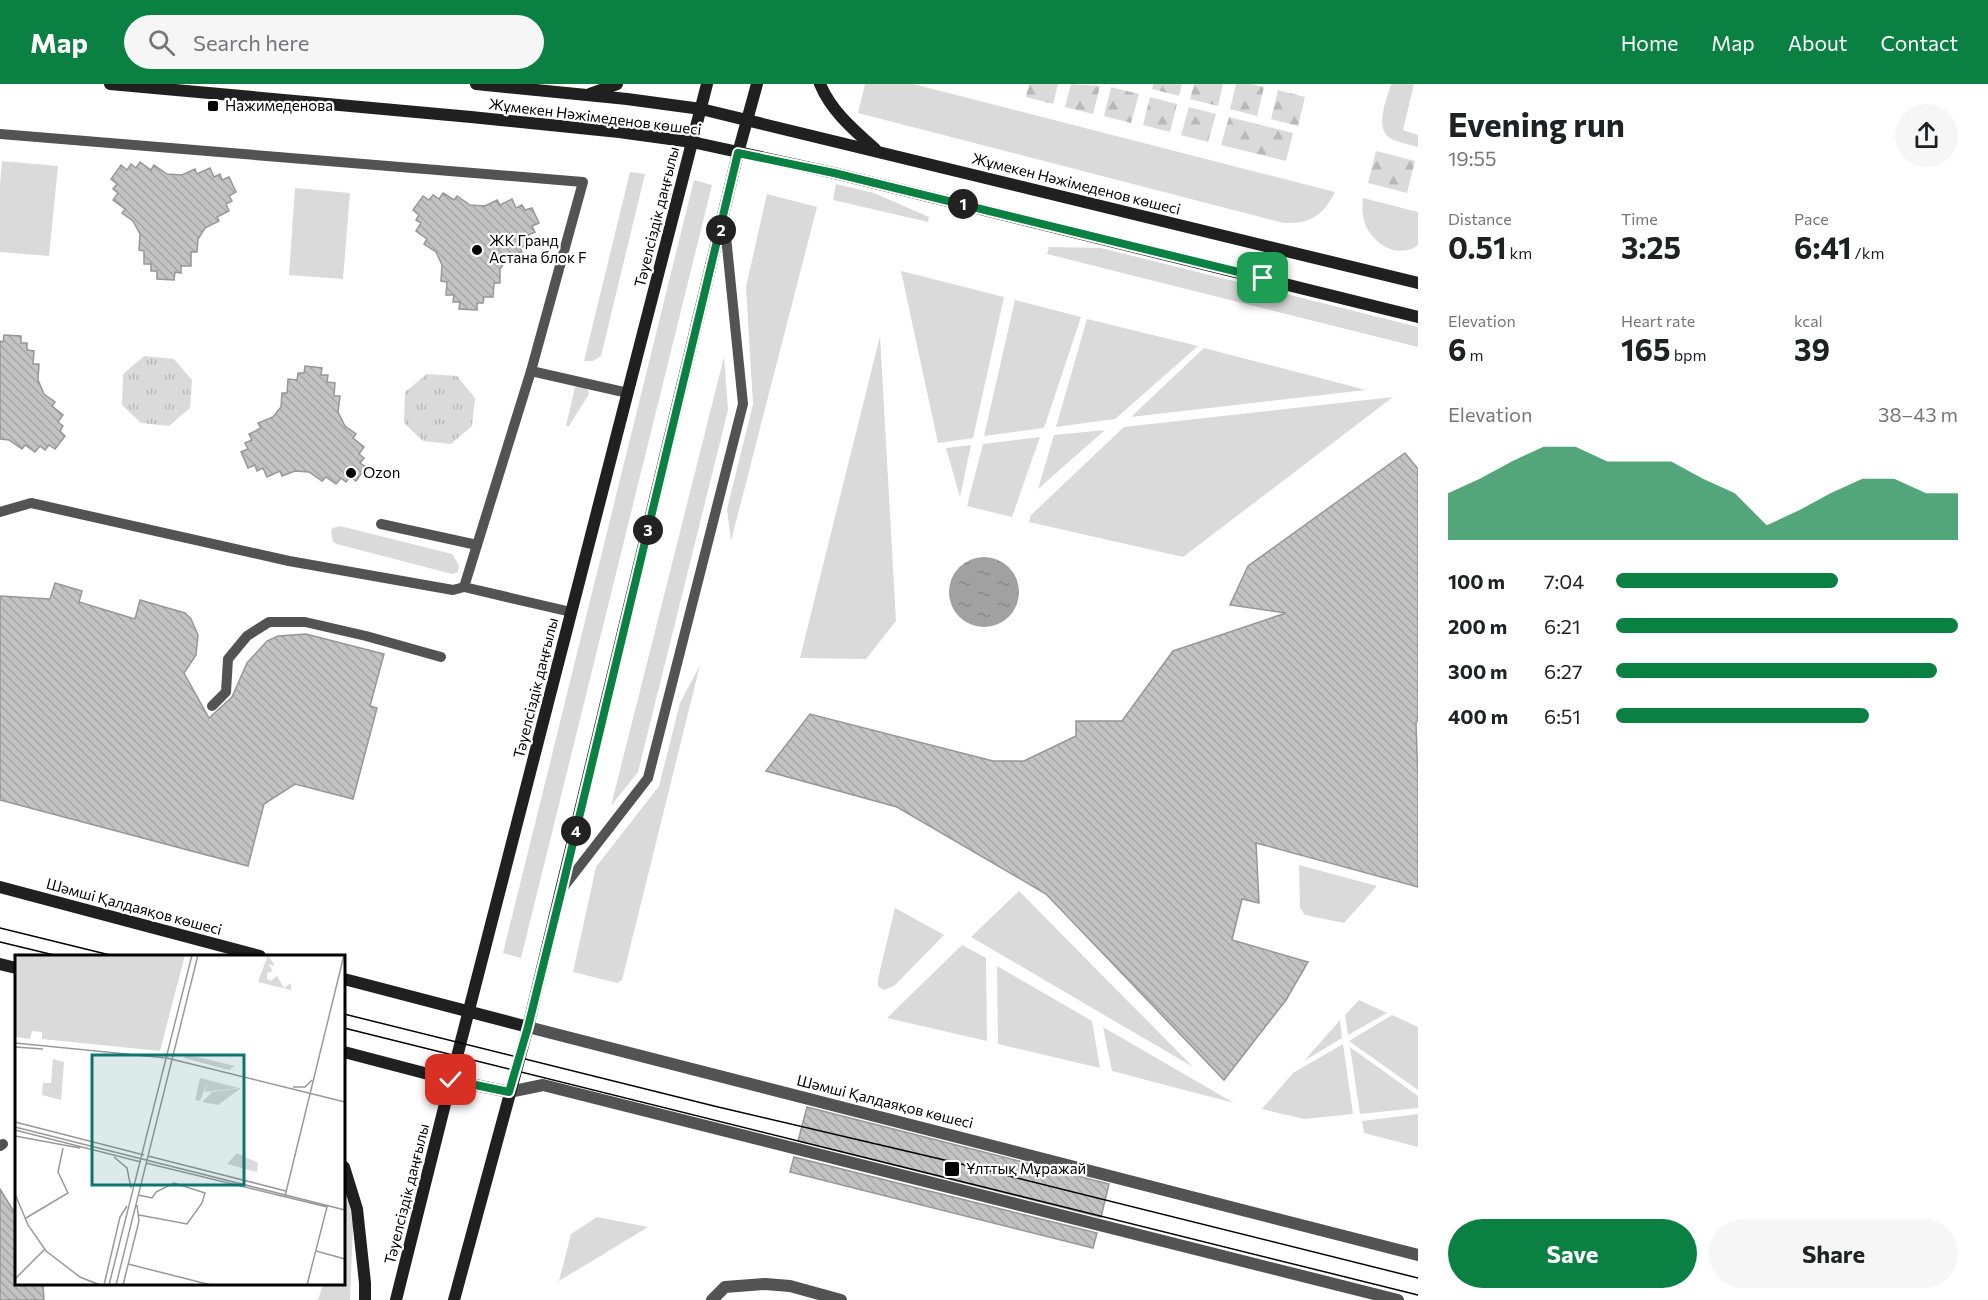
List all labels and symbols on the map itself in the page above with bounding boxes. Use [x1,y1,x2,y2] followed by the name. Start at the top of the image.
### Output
[488,94,703,138] street label: Жұмекен Нәжімеденов көшесі
[225,96,333,114] place label: Нажимеденова
[206,99,220,113] marker: Нажимеденова
[630,144,682,289] street label: Тәуелсіздік даңғылы
[970,148,1183,218] street label: Жұмекен Нәжімеденов көшесі
[948,189,978,219] pin: 1
[706,215,736,245] pin: 2
[489,231,587,266] place label: ЖК Гранд Астана блок F
[470,243,484,257] marker: ЖК Гранд Астана блок F
[1237,252,1288,303] pin
[363,463,400,481] place label: Ozon
[344,466,358,480] marker: Ozon
[633,515,663,545] pin: 3
[509,615,561,760] street label: Тәуелсіздік даңғылы
[561,816,591,846] pin: 4
[44,874,224,938] street label: Шәмші Қалдаяқов көшесі
[15,955,345,1285] inset map
[425,1054,476,1105] pin
[795,1070,975,1132] street label: Шәмші Қалдаяқов көшесі
[380,1121,432,1266] street label: Тәуелсіздік даңғылы
[966,1159,1086,1177] place label: Ұлттық Мұражай
[943,1160,961,1178] marker: Ұлттық Мұражай

